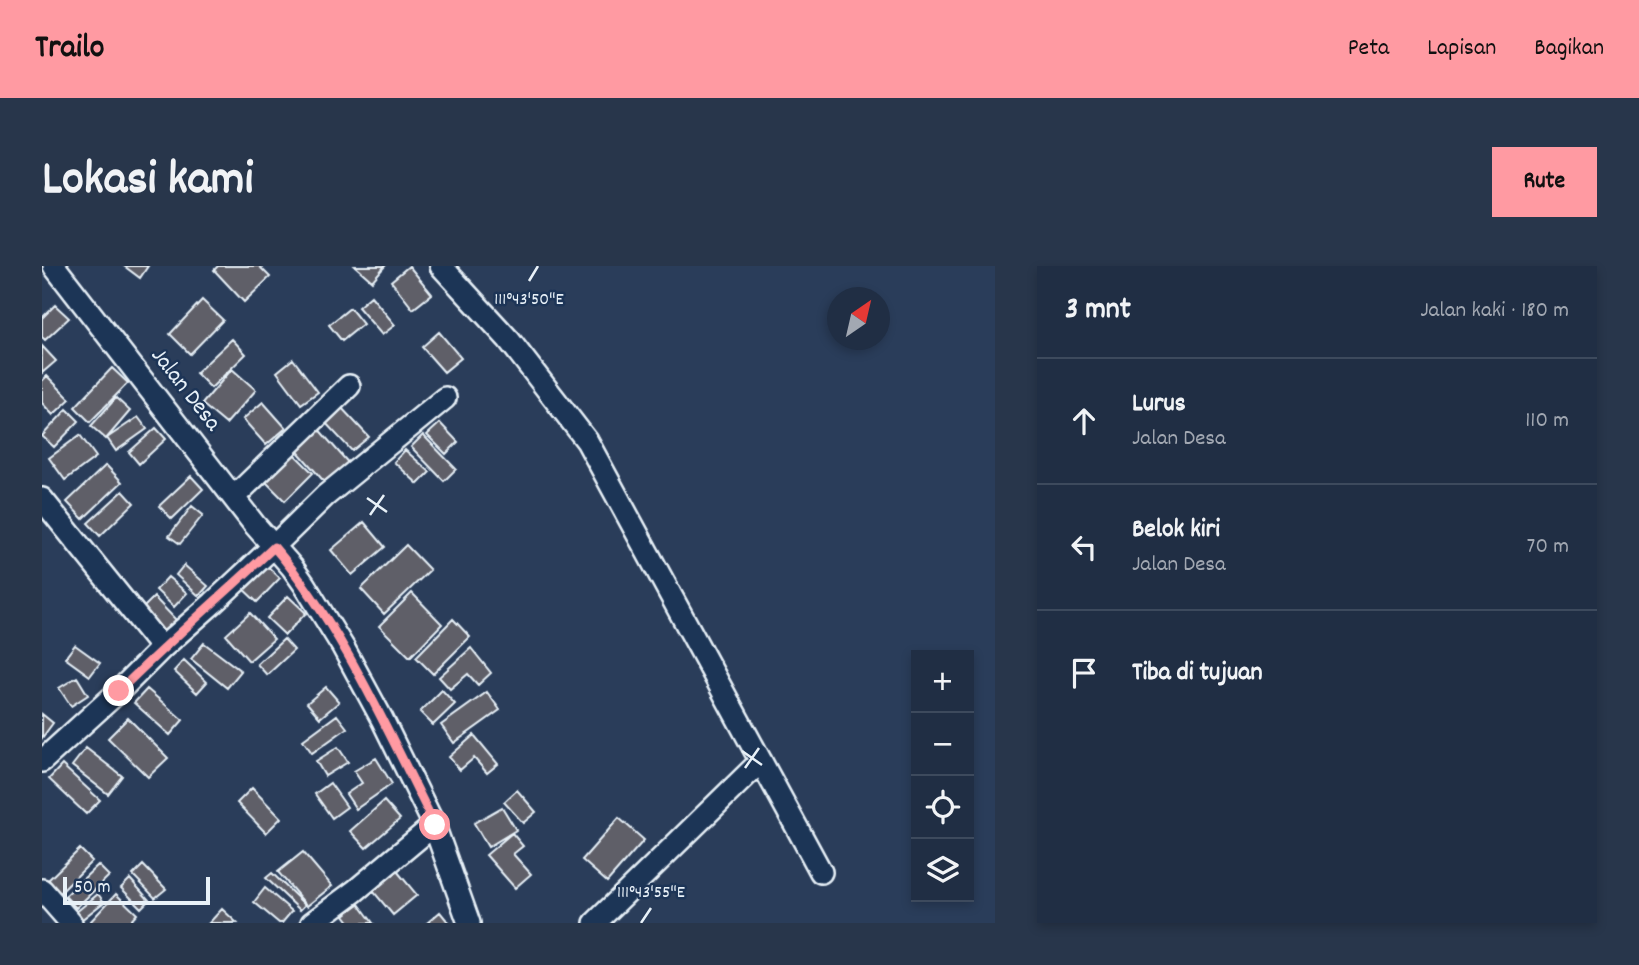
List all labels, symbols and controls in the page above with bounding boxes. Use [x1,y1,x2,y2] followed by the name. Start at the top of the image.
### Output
[35,26,105,73] text: Trailo
[1348,32,1389,66] text: Peta
[1427,32,1496,66] text: Lapisan
[1534,32,1604,66] text: Bagikan
[42,147,253,217] text: Lokasi kami
[1492,147,1597,217] button: Rute
[827,287,890,350] north arrow
[494,288,564,313] text: 111°43'50"E
[1065,290,1131,333] text: 3 mnt
[1420,295,1569,328] text: Jalan kaki · 180 m
[141,341,229,440] street label: Jalan Desa
[1132,386,1186,423] text: Lurus
[1065,402,1103,440] icon: ahead
[1525,405,1569,438] text: 110 m
[1132,423,1226,456] text: Jalan Desa
[1132,512,1220,549] text: Belok kiri
[1065,528,1103,566] icon: left
[1527,531,1569,564] text: 70 m
[1132,549,1226,582] text: Jalan Desa
[911,650,974,902] map controls
[911,650,974,713] button: +
[1065,654,1103,692] icon: arrive
[1132,655,1263,692] text: Tiba di tujuan
[103,675,134,706] route end
[911,713,974,776] button: −
[911,776,974,839] button: locate
[419,809,450,840] route start
[911,839,974,902] button: layers
[63,874,210,906] scale bar
[74,875,111,902] text: 50 m
[617,881,685,906] text: 111°43'55"E

